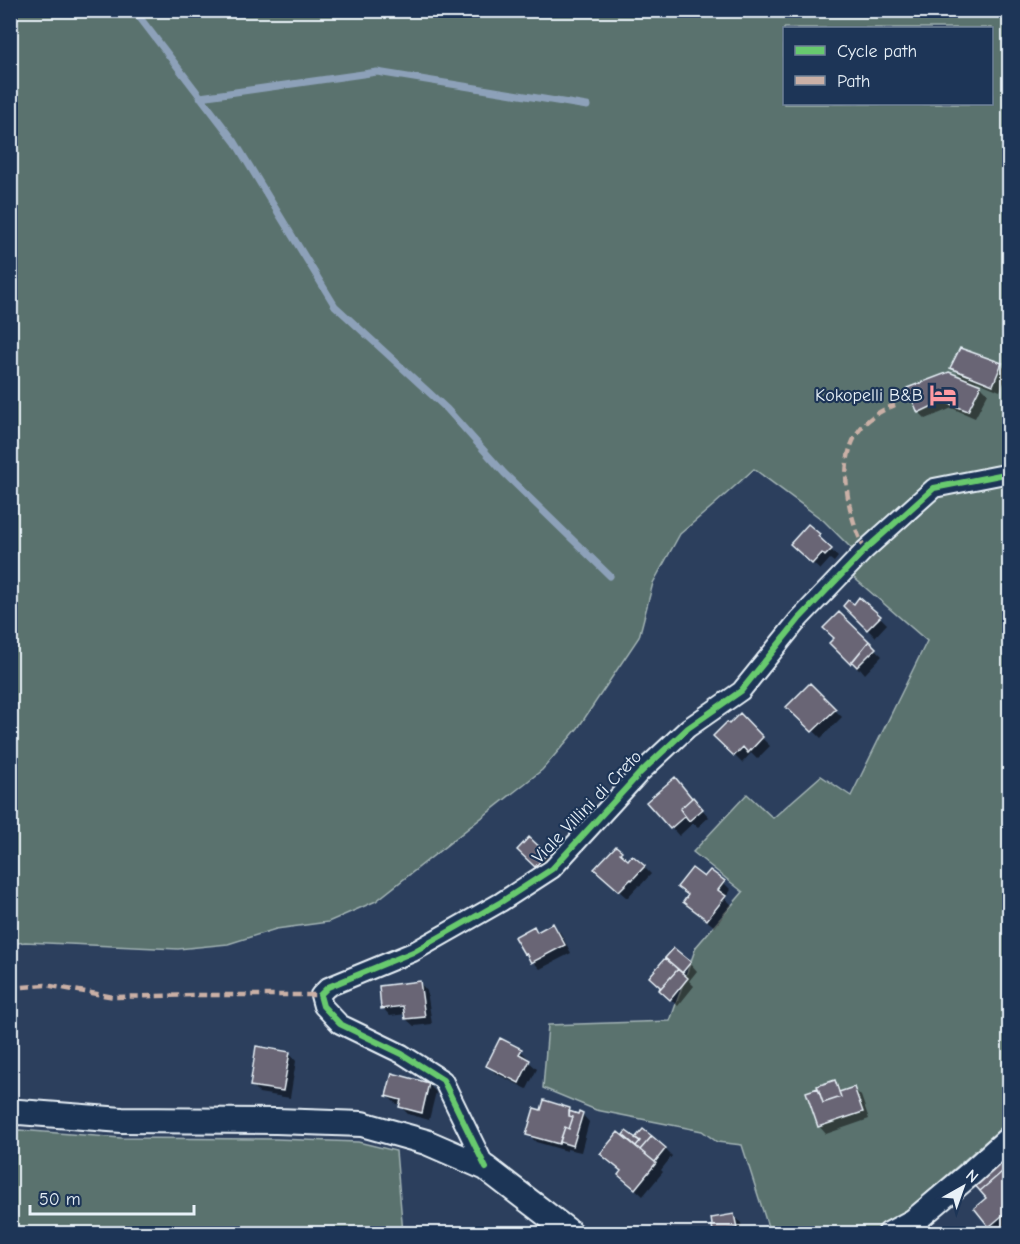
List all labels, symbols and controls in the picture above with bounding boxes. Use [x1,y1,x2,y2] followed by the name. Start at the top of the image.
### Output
[783,27,993,105] legend
[837,41,917,62] text: Cycle path
[837,71,870,92] text: Path
[928,380,958,410] hotel icon: Kokopelli B&B
[815,385,923,406] place label: Kokopelli B&B
[528,746,646,868] street label: Viale Villini di Creto
[933,1157,993,1217] north arrow
[962,1166,982,1187] text: N
[30,1178,194,1216] scale bar
[39,1189,81,1210] text: 50 m

